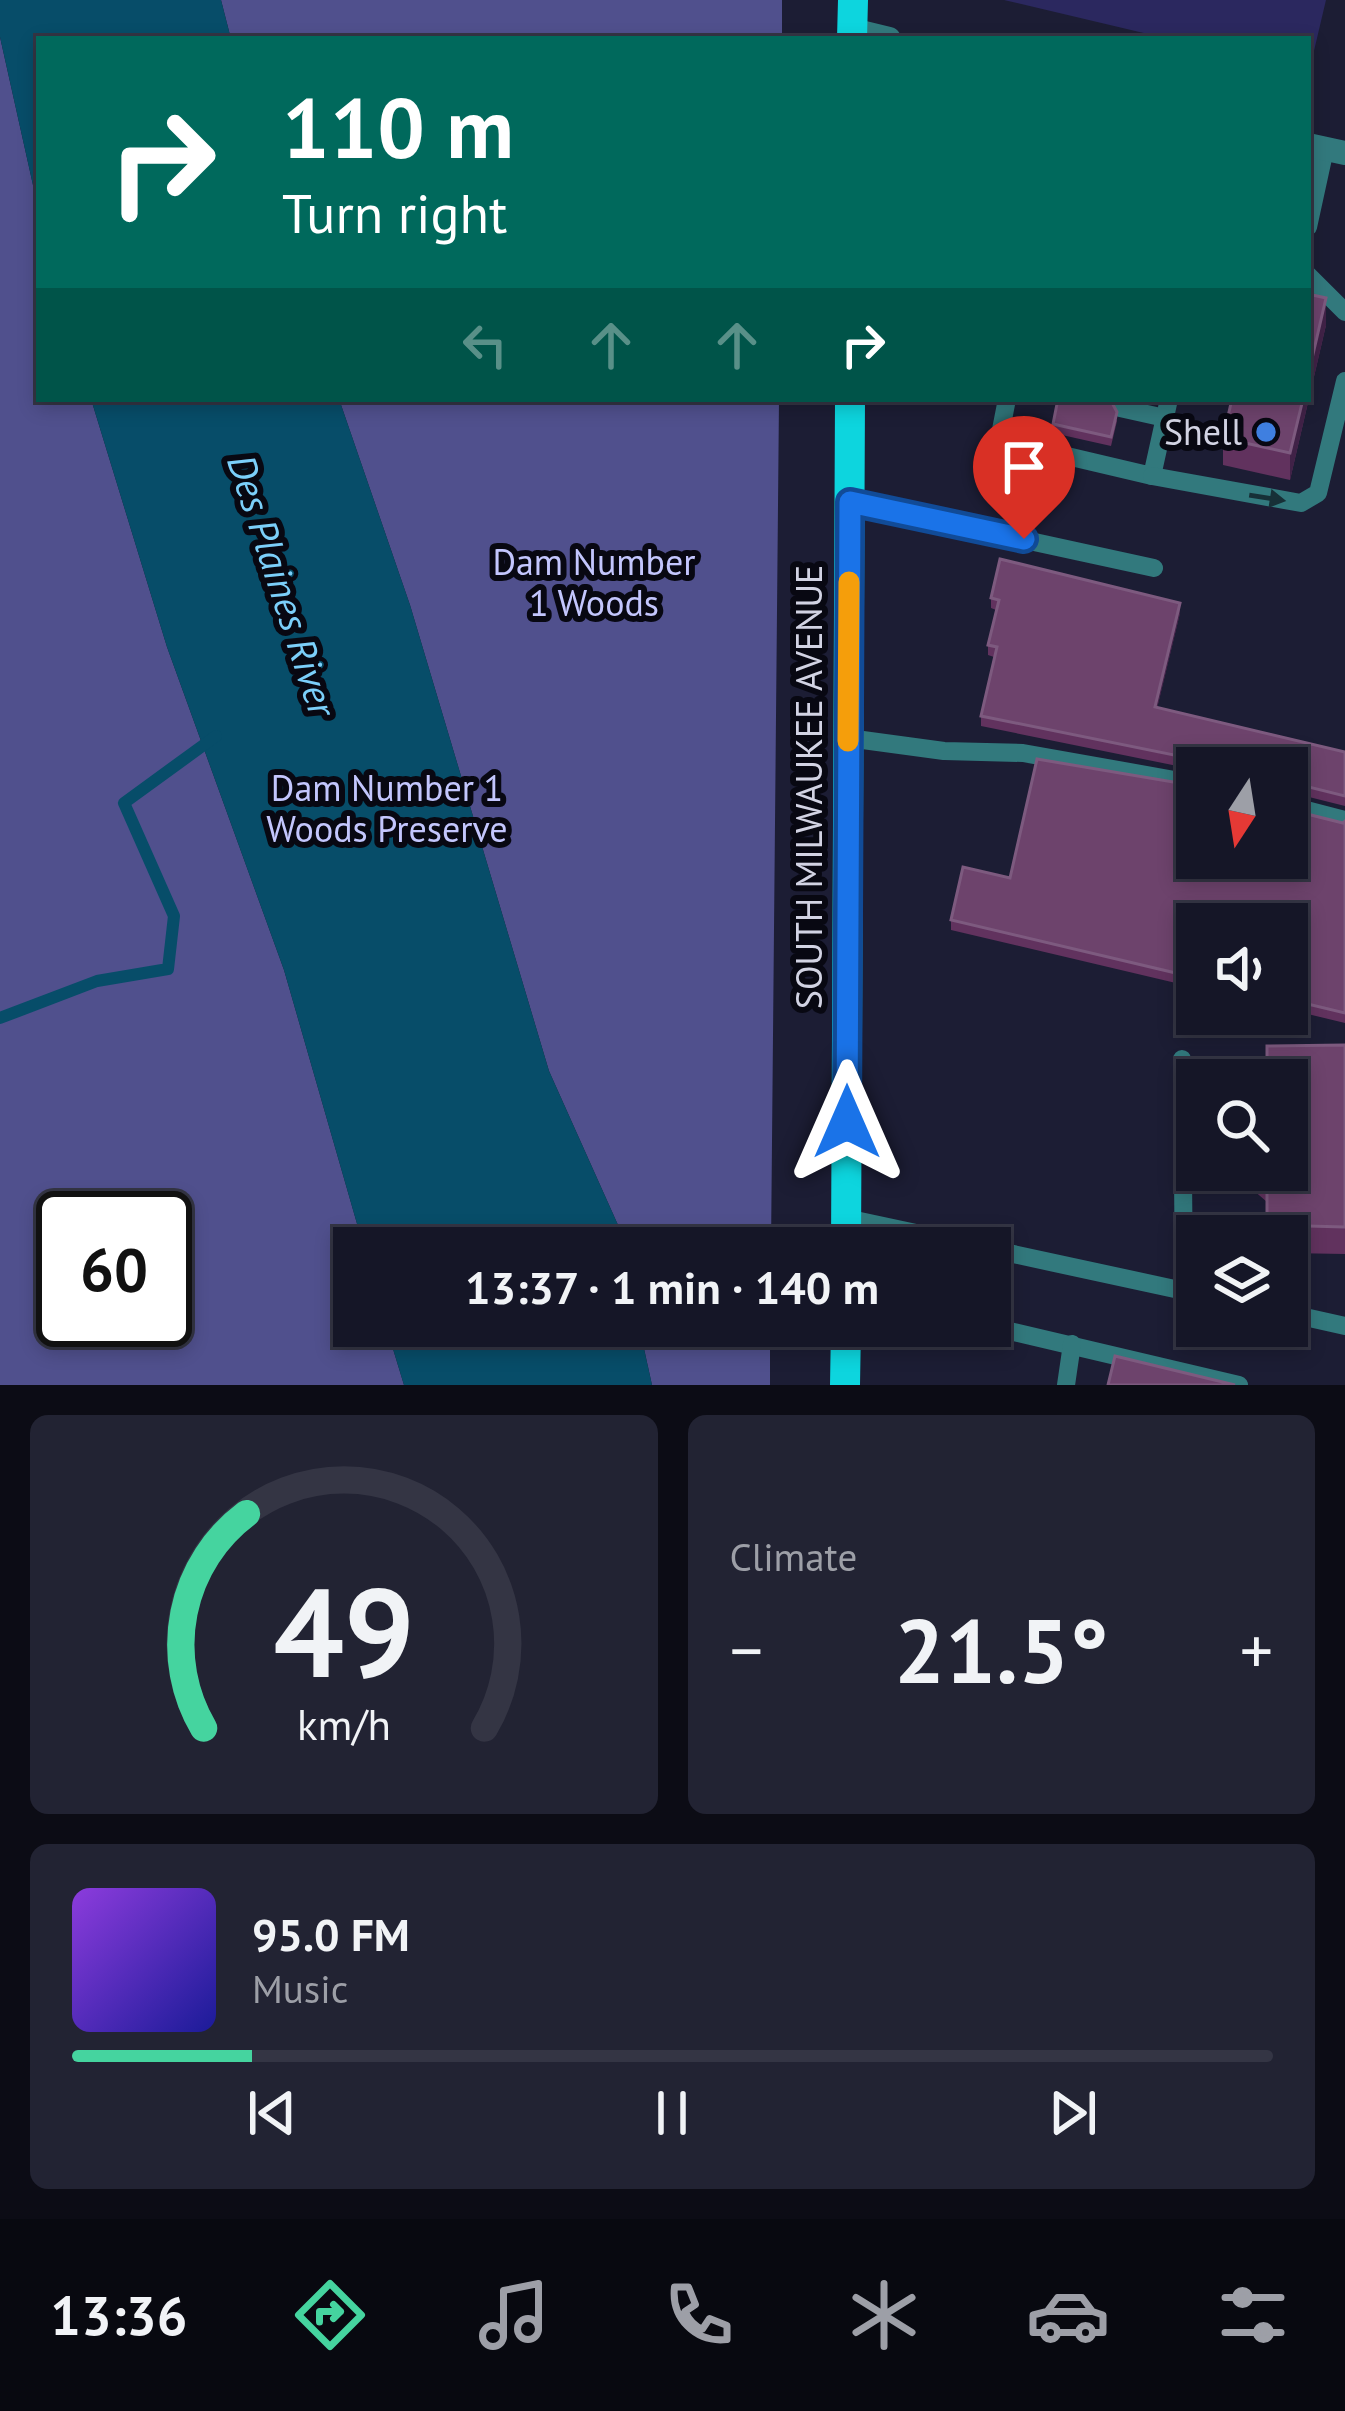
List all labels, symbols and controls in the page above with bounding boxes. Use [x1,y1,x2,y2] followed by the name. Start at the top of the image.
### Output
[282,72,514,181] text: 110 m
[84,84,240,240] icon: right
[282,178,507,248] text: Turn right
[452,312,518,378] icon: left
[578,312,644,378] icon: ahead
[704,312,770,378] icon: ahead
[830,312,896,378] icon: right
[1164,408,1242,455] place label: Shell
[973,416,1075,539] pin
[1253,419,1279,445] marker: Shell
[991,434,1057,500] icon: arrive
[216,448,349,724] water label: Des Plaines River
[1249,489,1286,508] one-way arrow
[492,538,696,626] park label: Dam Number 1 Woods
[785,565,832,1009] street label: SOUTH MILWAUKEE AVENUE
[1176,747,1308,879] north arrow
[1176,747,1308,1347] map controls
[266,764,508,852] park label: Dam Number 1 Woods Preserve
[1176,903,1308,1035] button: sound
[784,1059,910,1185] position arrow
[1176,1059,1308,1191] button: search
[36,1191,192,1347] speed limit sign: 60
[1176,1215,1308,1347] button: layers
[465,1258,879,1316] text: 13:37 · 1 min · 140 m
[730,1531,857,1582] text: Climate
[273,1550,415,1711] text: 49
[894,1591,1109,1708] text: 21.5°
[730,1607,763,1692] text: −
[1240,1607,1273,1692] text: +
[297,1695,391,1751] text: km/h
[252,1905,410,1963] text: 95.0 FM
[252,1963,348,2014] text: Music
[239,2080,305,2146] icon: previous
[639,2080,705,2146] icon: pause
[1040,2080,1106,2146] icon: next
[288,2273,372,2357] icon: directions
[472,2273,556,2357] icon: music
[657,2273,741,2357] icon: phone
[842,2273,926,2357] icon: climate
[1026,2273,1110,2357] icon: car
[1211,2273,1295,2357] icon: filters
[50,2280,187,2350] text: 13:36

